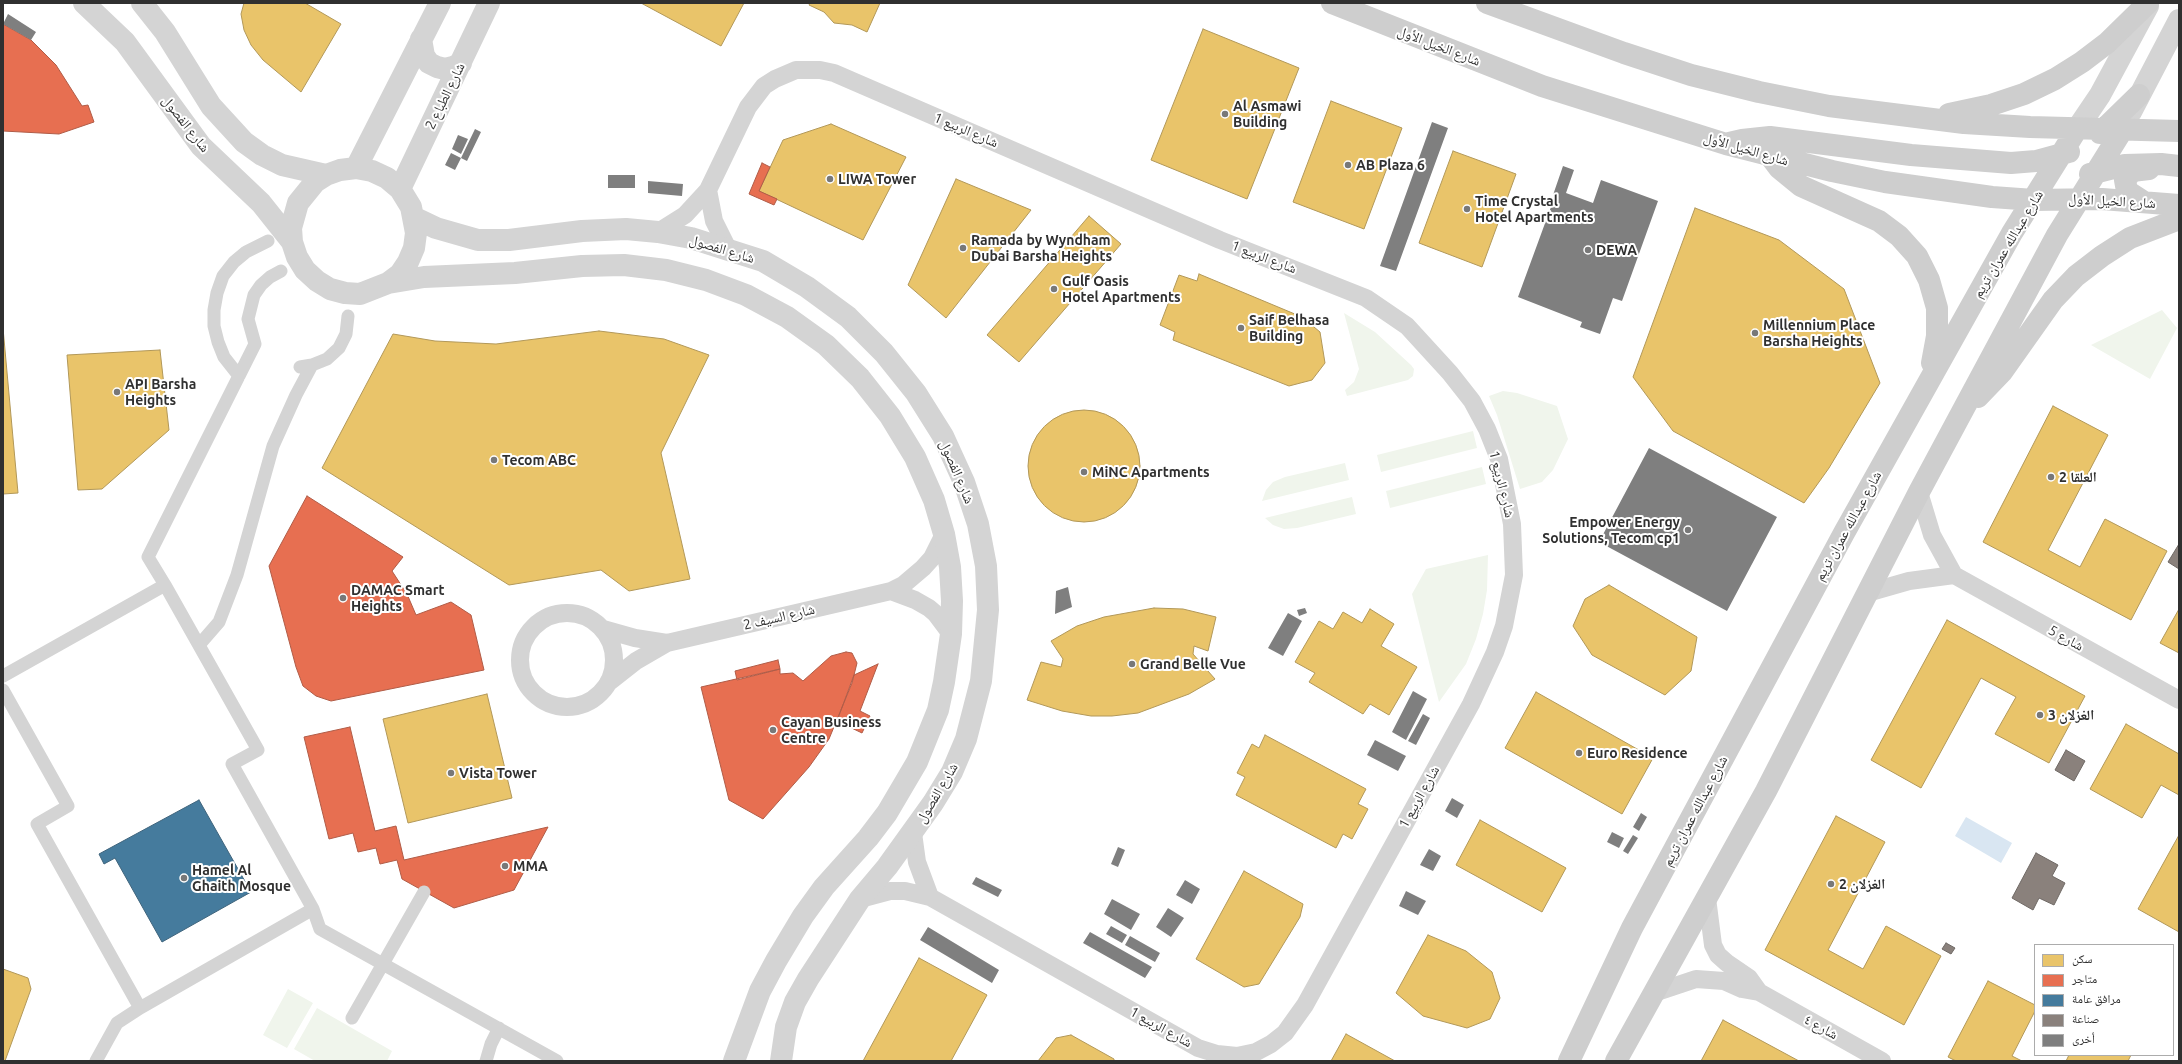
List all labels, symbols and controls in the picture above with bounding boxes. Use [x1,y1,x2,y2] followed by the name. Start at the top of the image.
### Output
[1395,22,1483,70] street label: شارع الخيل الأول
[422,60,468,132] street label: شارع الطباع 2
[159,92,213,156] street label: شارع الفصول
[1233,98,1301,130] place label: Al Asmawi Building
[931,109,1001,151] street label: شارع الربيع 1
[1220,109,1230,119] marker: Al Asmawi Building
[1702,129,1790,169] street label: شارع الخيل الأول
[1356,157,1425,173] place label: AB Plaza 6
[1343,160,1353,170] marker: AB Plaza 6
[838,171,916,187] place label: LIWA Tower
[825,174,835,184] marker: LIWA Tower
[1969,187,2047,301] street label: شارع عبدالله عمران تريم
[2068,190,2156,212] street label: شارع الخيل الأول
[1475,193,1594,226] place label: Time Crystal Hotel Apartments
[1462,204,1472,214] marker: Time Crystal Hotel Apartments
[687,231,757,267] street label: شارع الفصول
[971,232,1112,264] place label: Ramada by Wyndham Dubai Barsha Heights
[1229,237,1299,277] street label: شارع الربيع 1
[1596,242,1637,258] place label: DEWA
[958,243,968,253] marker: Ramada by Wyndham Dubai Barsha Heights
[1583,245,1593,255] marker: DEWA
[1062,273,1181,306] place label: Gulf Oasis Hotel Apartments
[1049,284,1059,294] marker: Gulf Oasis Hotel Apartments
[1249,312,1329,344] place label: Saif Belhasa Building
[1763,317,1875,350] place label: Millennium Place Barsha Heights
[1236,323,1246,333] marker: Saif Belhasa Building
[1750,328,1760,338] marker: Millennium Place Barsha Heights
[125,376,196,408] place label: API Barsha Heights
[112,387,122,397] marker: API Barsha Heights
[936,438,978,506] street label: شارع الفصول
[1486,449,1518,519] street label: شارع الربيع 1
[502,452,576,468] place label: Tecom ABC
[489,455,499,465] marker: Tecom ABC
[1092,464,1210,480] place label: MiNC Apartments
[1079,467,1089,477] marker: MiNC Apartments
[1811,468,1885,584] street label: شارع عبدالله عمران تريم
[2059,469,2097,485] place label: العلقا 2
[2046,472,2056,482] marker: العلقا 2
[1542,514,1680,546] place label: Empower Energy Solutions, Tecom cp1
[1683,525,1693,535] marker: Empower Energy Solutions, Tecom cp1
[351,582,444,614] place label: DAMAC Smart Heights
[338,593,348,603] marker: DAMAC Smart Heights
[742,601,816,633] street label: شارع السيف 2
[2045,622,2087,654] street label: شارع 5
[1140,656,1246,672] place label: Grand Belle Vue
[1127,659,1137,669] marker: Grand Belle Vue
[2048,707,2094,723] place label: الغزلان 3
[2035,710,2045,720] marker: الغزلان 3
[781,714,881,746] place label: Cayan Business Centre
[768,725,778,735] marker: Cayan Business Centre
[1587,745,1688,761] place label: Euro Residence
[1574,748,1584,758] marker: Euro Residence
[1659,753,1731,869] street label: شارع عبدالله عمران تريم
[912,760,962,826] street label: شارع الفصول
[1395,763,1443,831] street label: شارع الربيع 1
[459,765,537,781] place label: Vista Tower
[446,768,456,778] marker: Vista Tower
[513,858,548,874] place label: MMA
[500,861,510,871] marker: MMA
[192,862,291,894] place label: Hamel Al Ghaith Mosque
[179,873,189,883] marker: Hamel Al Ghaith Mosque
[1839,876,1885,892] place label: الغزلان 2
[1826,879,1836,889] marker: الغزلان 2
[2034,944,2174,1056] legend
[2072,952,2092,965] text: سكن
[2072,972,2097,985] text: متاجر
[2072,992,2121,1005] text: مرافق عامة
[1127,1003,1195,1051] street label: شارع الربيع 1
[1801,1011,1841,1043] street label: شارع ٤
[2072,1012,2099,1025] text: صناعة
[2072,1032,2095,1045] text: أخرى

